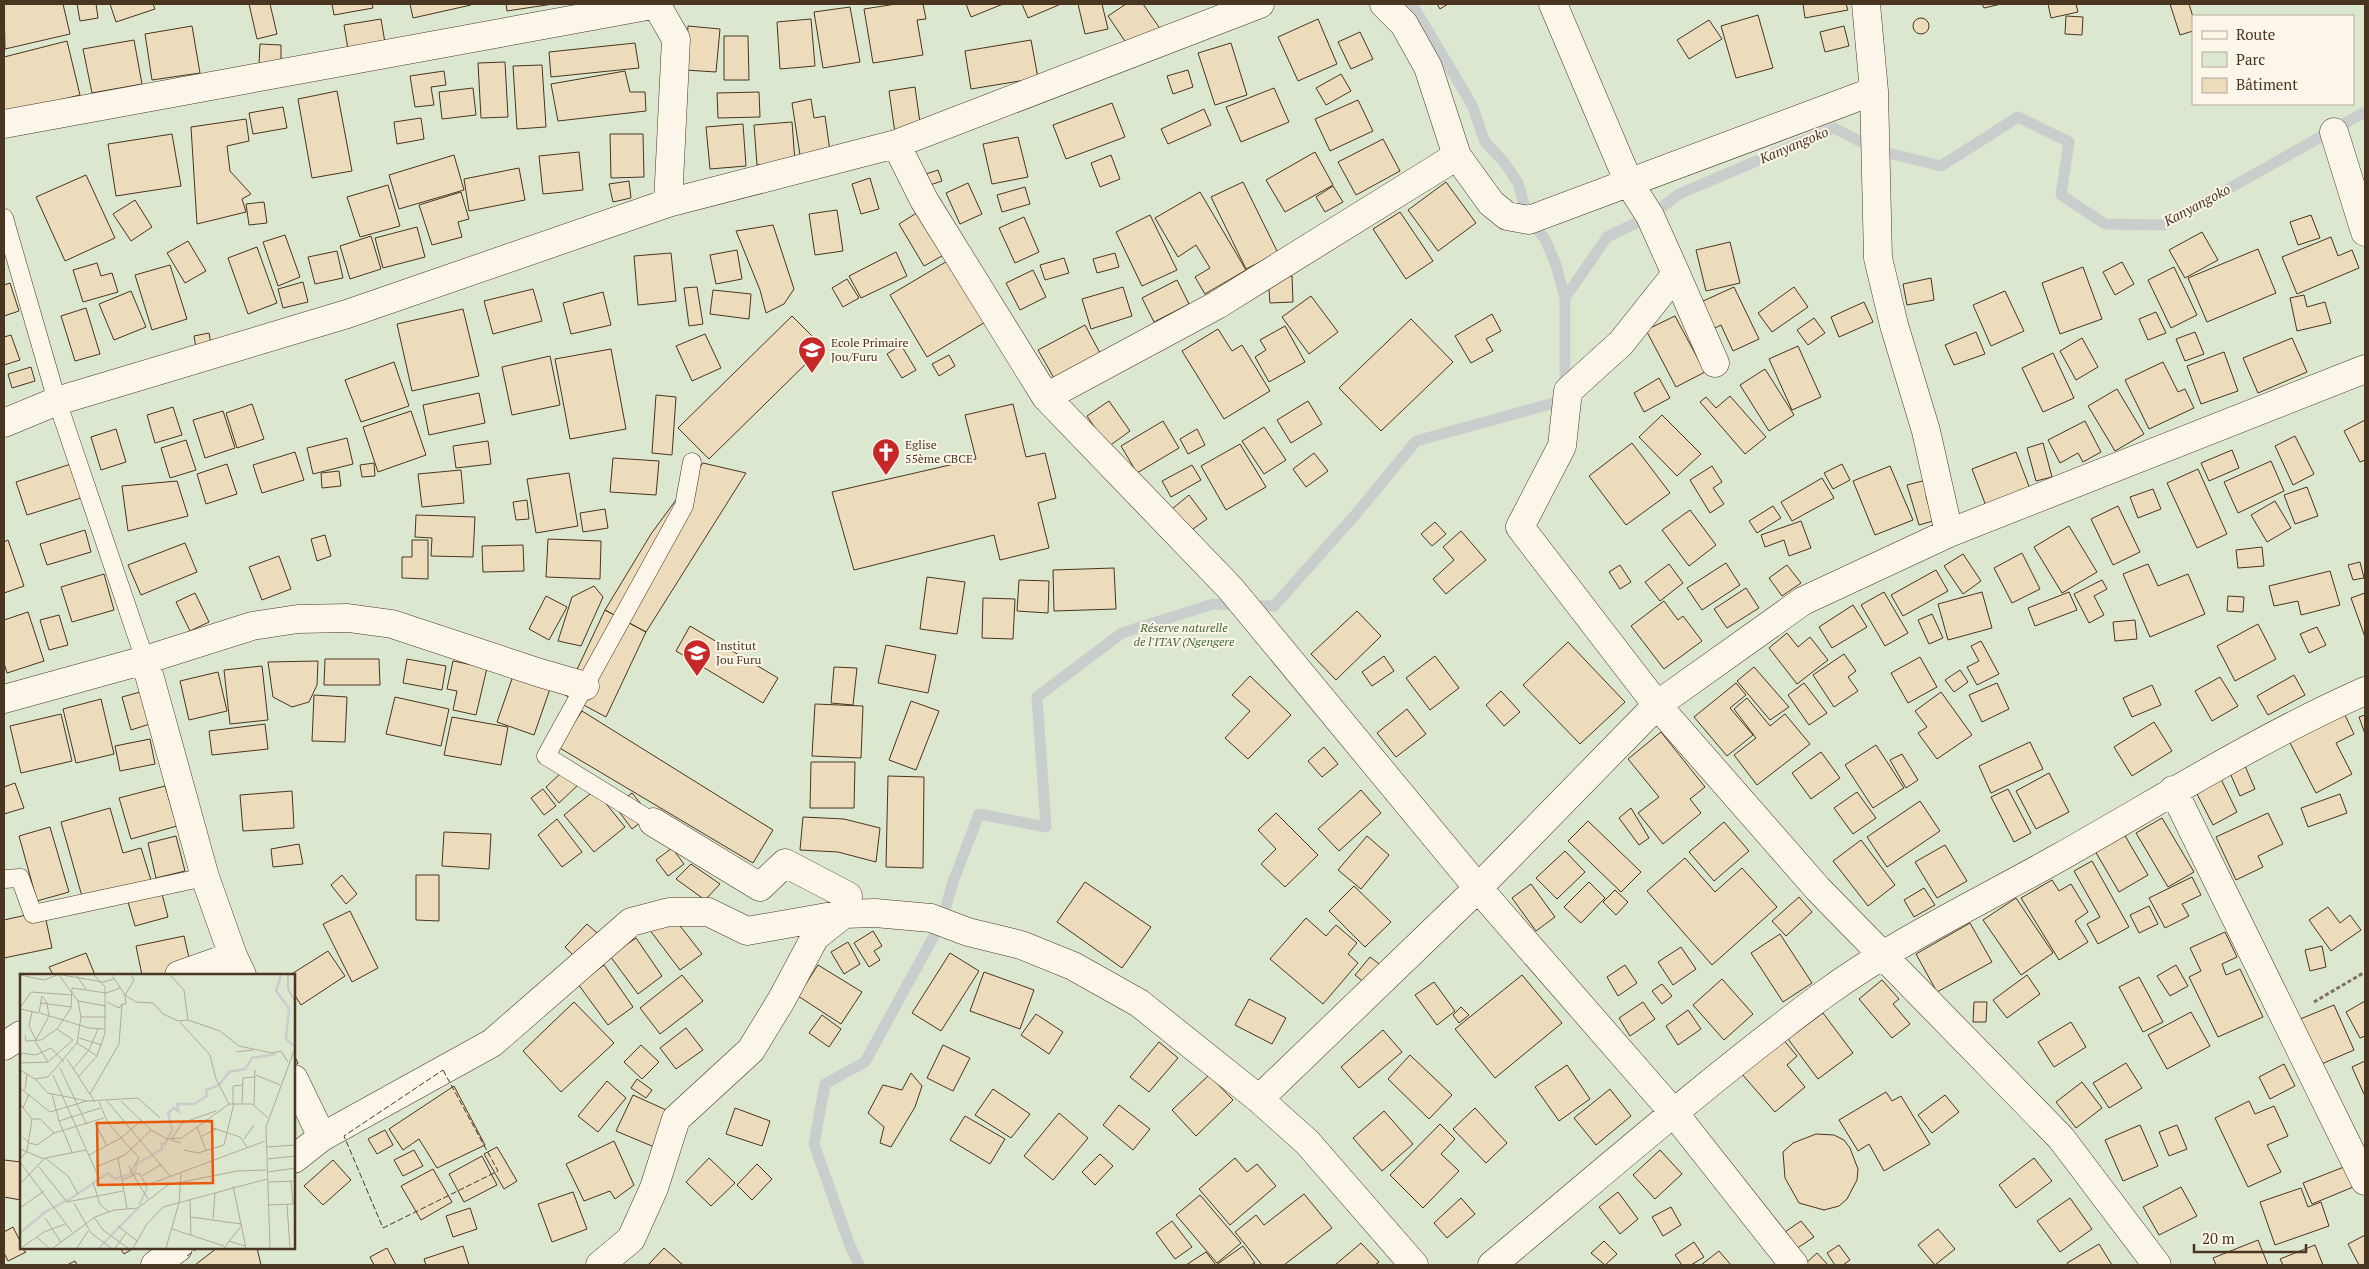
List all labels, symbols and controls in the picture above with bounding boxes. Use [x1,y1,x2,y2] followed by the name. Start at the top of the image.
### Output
[2192,15,2354,105] legend
[2236,24,2275,44] text: Route
[2236,49,2265,69] text: Parc
[2236,74,2298,94] text: Bâtiment
[1756,122,1831,168] water label: Kanyangoko
[2159,179,2233,231] water label: Kanyangoko
[797,335,827,374] school or university icon: Ecole Primaire Jou/Furu
[831,335,909,364] place label: Ecole Primaire Jou/Furu
[871,437,901,476] church icon: Eglise 55ème CBCE
[905,437,973,466] place label: Eglise 55ème CBCE
[1134,620,1235,649] park label: Réserve naturelle de l'ITAV (Ngengere
[682,638,712,677] school or university icon: Institut Jou Furu
[716,638,762,667] place label: Institut Jou Furu
[20,974,295,1249] inset map
[2194,1222,2306,1254] scale bar
[2202,1228,2235,1248] text: 20 m

